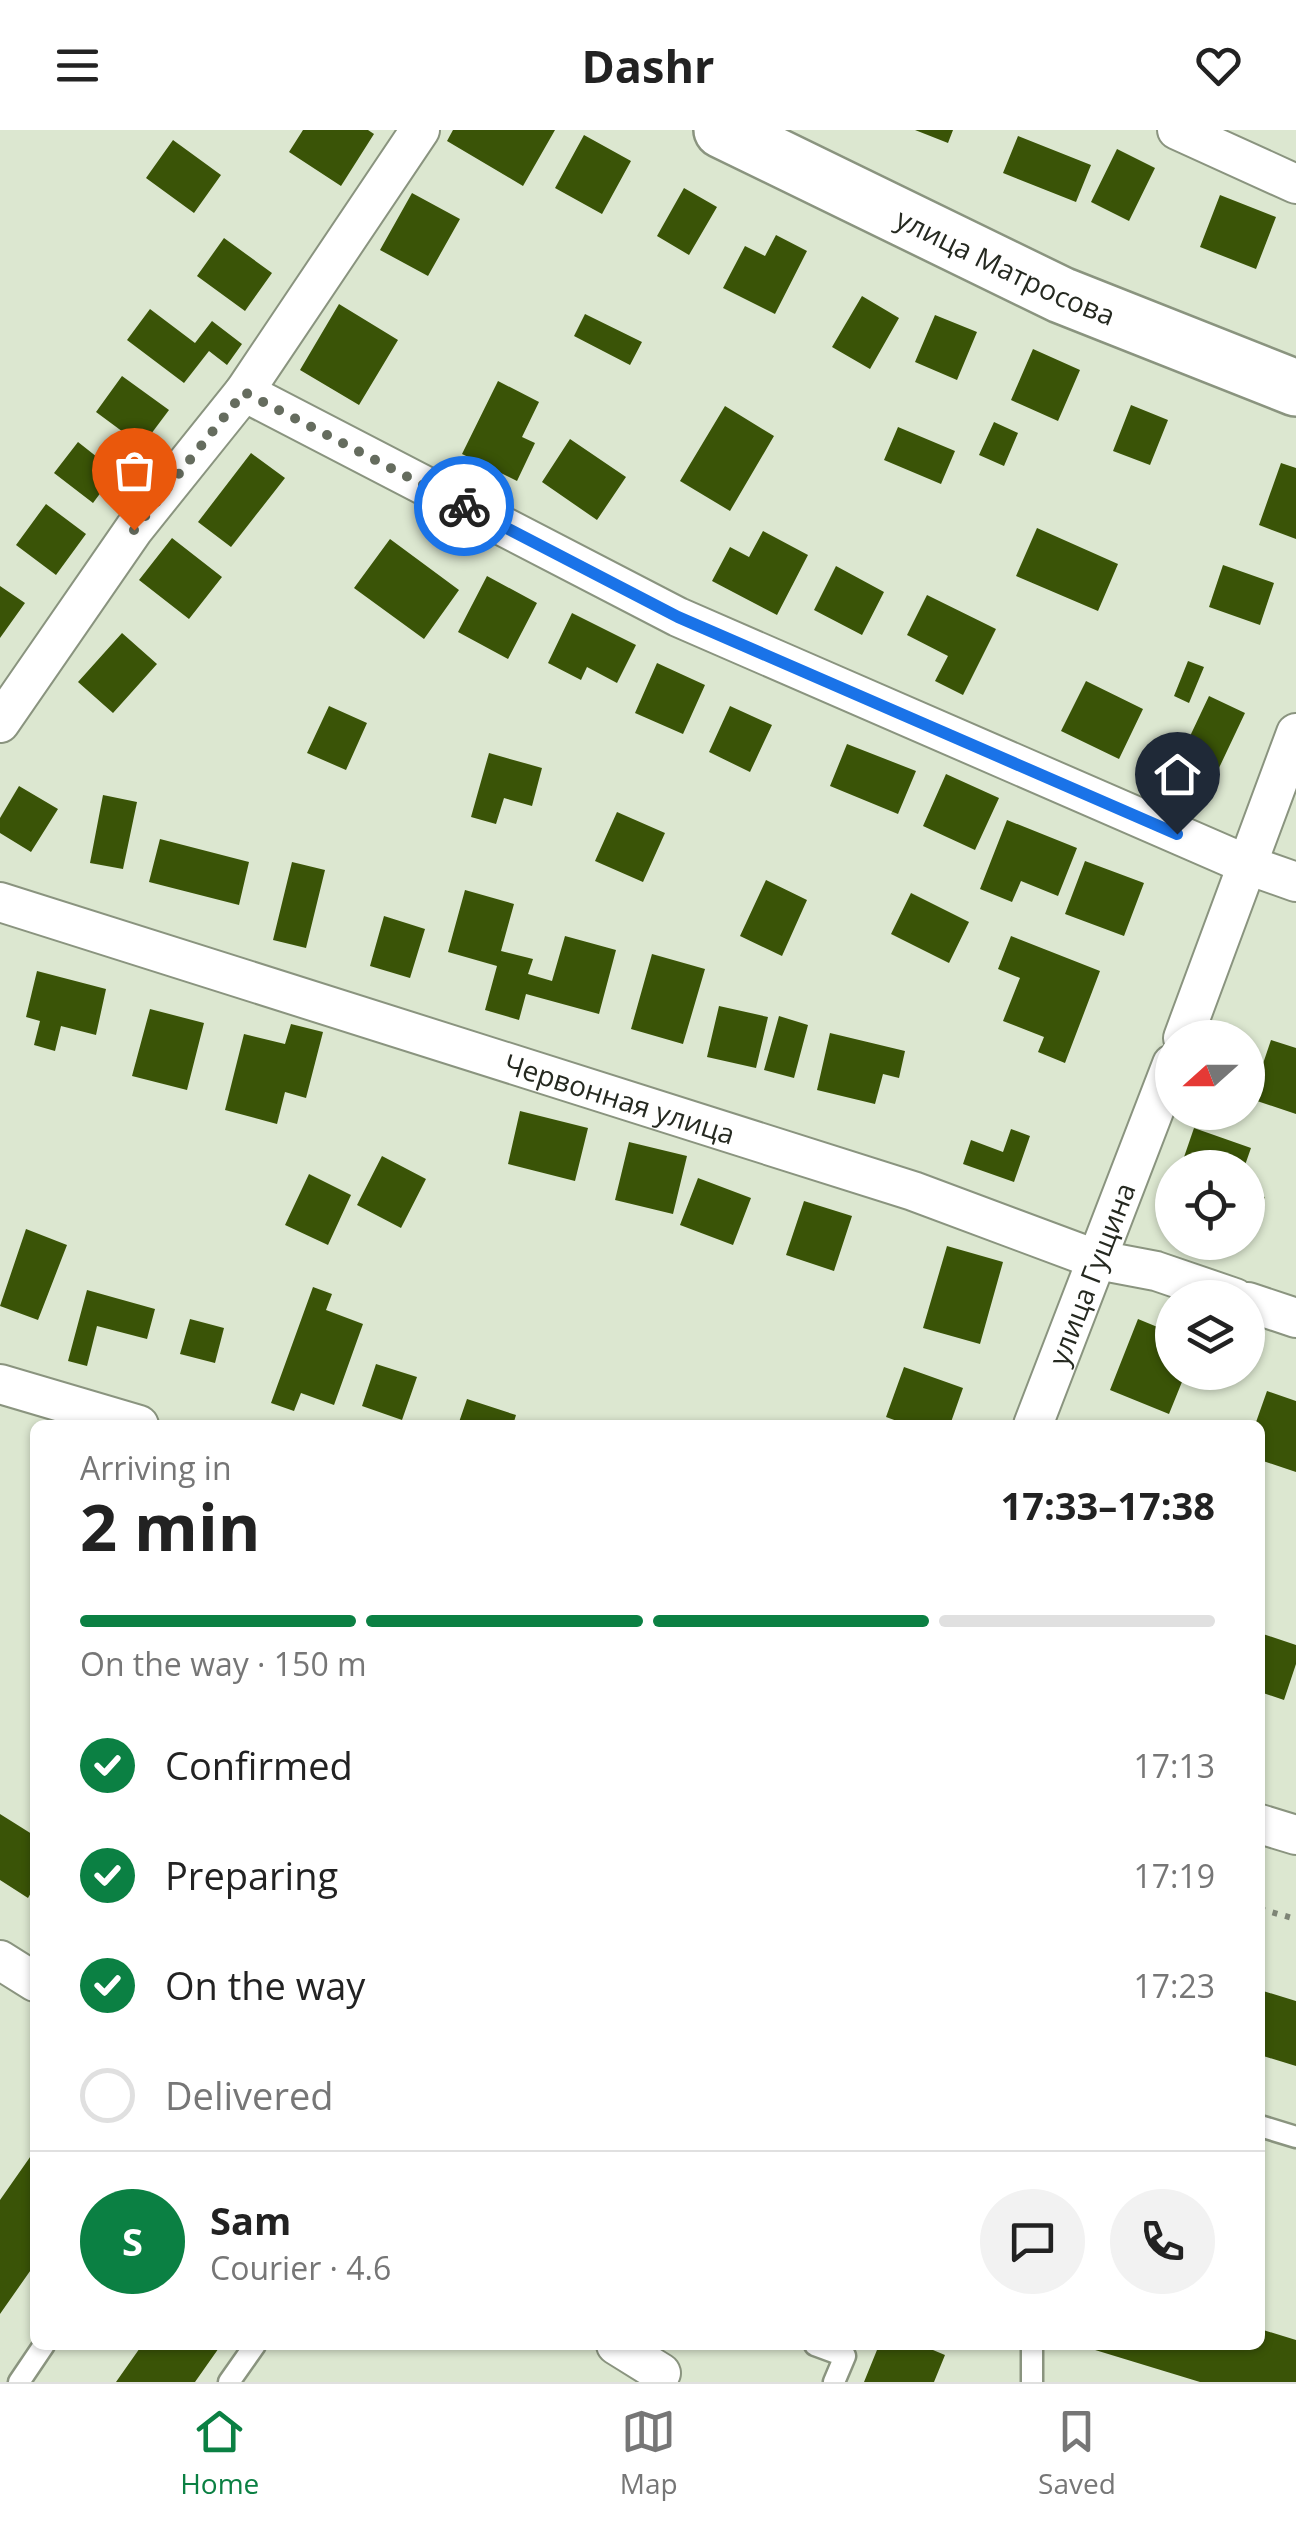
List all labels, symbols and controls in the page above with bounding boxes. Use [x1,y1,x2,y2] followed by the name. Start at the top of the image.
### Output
[582,35,714,96] text: Dashr
[50,38,105,93] icon: menu
[1191,38,1246,93] icon: heart
[890,199,1121,334] street label: улица Матросова
[92,428,177,531] pin
[107,443,162,498] icon: bag
[414,456,514,556] courier
[437,479,492,534] icon: bike
[1135,732,1220,835] pin
[1150,747,1205,802] icon: home
[1155,1020,1265,1130] north arrow
[1155,1020,1265,1390] map controls
[500,1044,740,1152] street label: Червонная улица
[1155,1150,1265,1260] button: locate
[1039,1177,1144,1371] street label: улица Гущина
[1155,1280,1265,1390] button: layers
[80,1446,232,1489] text: Arriving in
[1001,1479,1215,1531] text: 17:33–17:38
[80,1482,260,1570] text: 2 min
[80,1642,367,1685] text: On the way · 150 m
[80,1738,135,1793] icon: check
[165,1739,353,1791] text: Confirmed
[1133,1744,1215,1787] text: 17:13
[80,1848,135,1903] icon: check
[165,1849,338,1901] text: Preparing
[1133,1854,1215,1897] text: 17:19
[80,1958,135,2013] icon: check
[165,1959,365,2011] text: On the way
[1133,1964,1215,2007] text: 17:23
[165,2069,334,2121] text: Delivered
[980,2189,1085,2294] button: chat
[1110,2189,1215,2294] button: phone
[210,2194,291,2246] text: Sam
[122,2215,143,2267] text: S
[210,2246,391,2289] text: Courier · 4.6
[180,2404,259,2502] tab: Home
[620,2404,678,2502] tab: Map
[1038,2404,1116,2502] tab: Saved

